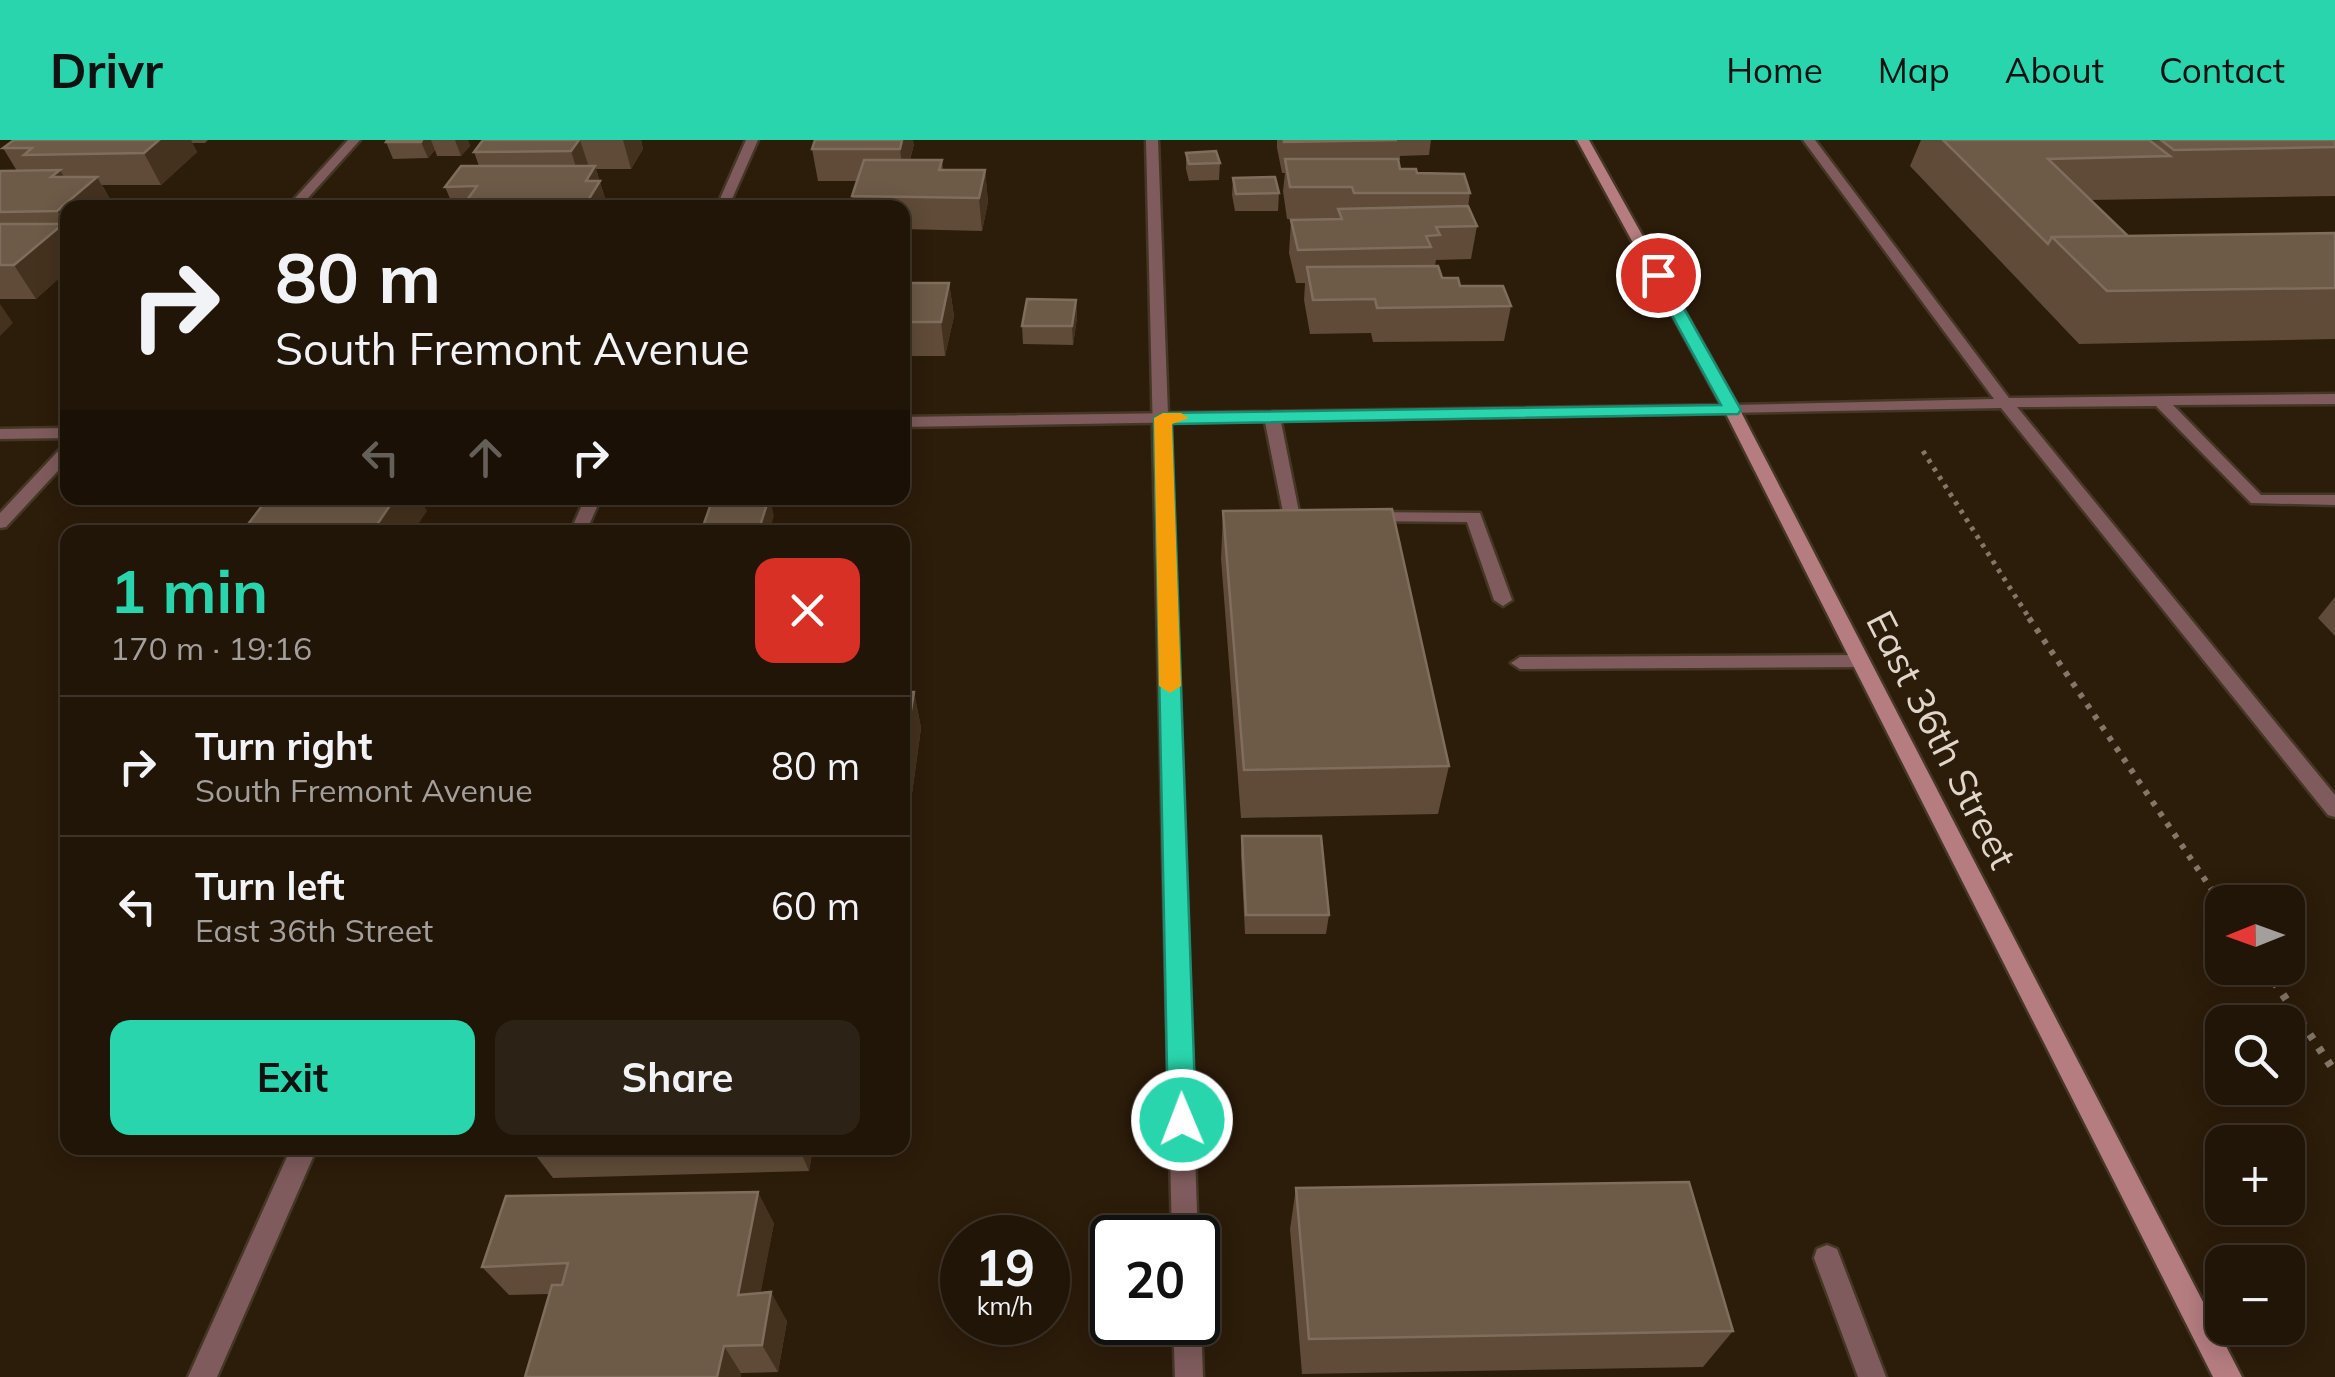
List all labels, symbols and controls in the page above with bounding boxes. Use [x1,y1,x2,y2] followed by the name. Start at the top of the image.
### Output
[50,40,163,100] text: Drivr
[1726,48,1823,92] text: Home
[1878,48,1950,92] text: Map
[2005,48,2104,92] text: About
[2159,48,2285,92] text: Contact
[275,233,441,321] text: 80 m
[1616,233,1701,318] pin
[110,240,240,370] icon: right
[1631,248,1686,303] icon: arrive
[275,320,750,376] text: South Fremont Avenue
[353,430,408,485] icon: left
[458,430,513,485] icon: ahead
[563,430,618,485] icon: right
[110,553,268,628] text: 1 min
[755,558,860,663] button: close
[1856,603,2027,876] street label: East 36th Street
[110,628,312,668] text: 170 m · 19:16
[195,722,372,770] text: Turn right
[110,739,165,794] icon: right
[771,742,860,790] text: 80 m
[195,770,533,810] text: South Fremont Avenue
[195,862,345,910] text: Turn left
[110,879,165,934] icon: left
[771,882,860,930] text: 60 m
[2205,885,2305,985] north arrow
[2205,885,2305,1345] map controls
[195,910,433,950] text: East 36th Street
[2205,1005,2305,1105] button: search
[110,1020,475,1135] button: Exit
[495,1020,860,1135] button: Share
[1130,1068,1234,1172] position arrow
[2205,1125,2305,1225] button: +
[1090,1215,1220,1345] speed limit sign: 20
[975,1236,1035,1299] text: 19
[2205,1245,2305,1345] button: −
[977,1290,1033,1321] text: km/h

